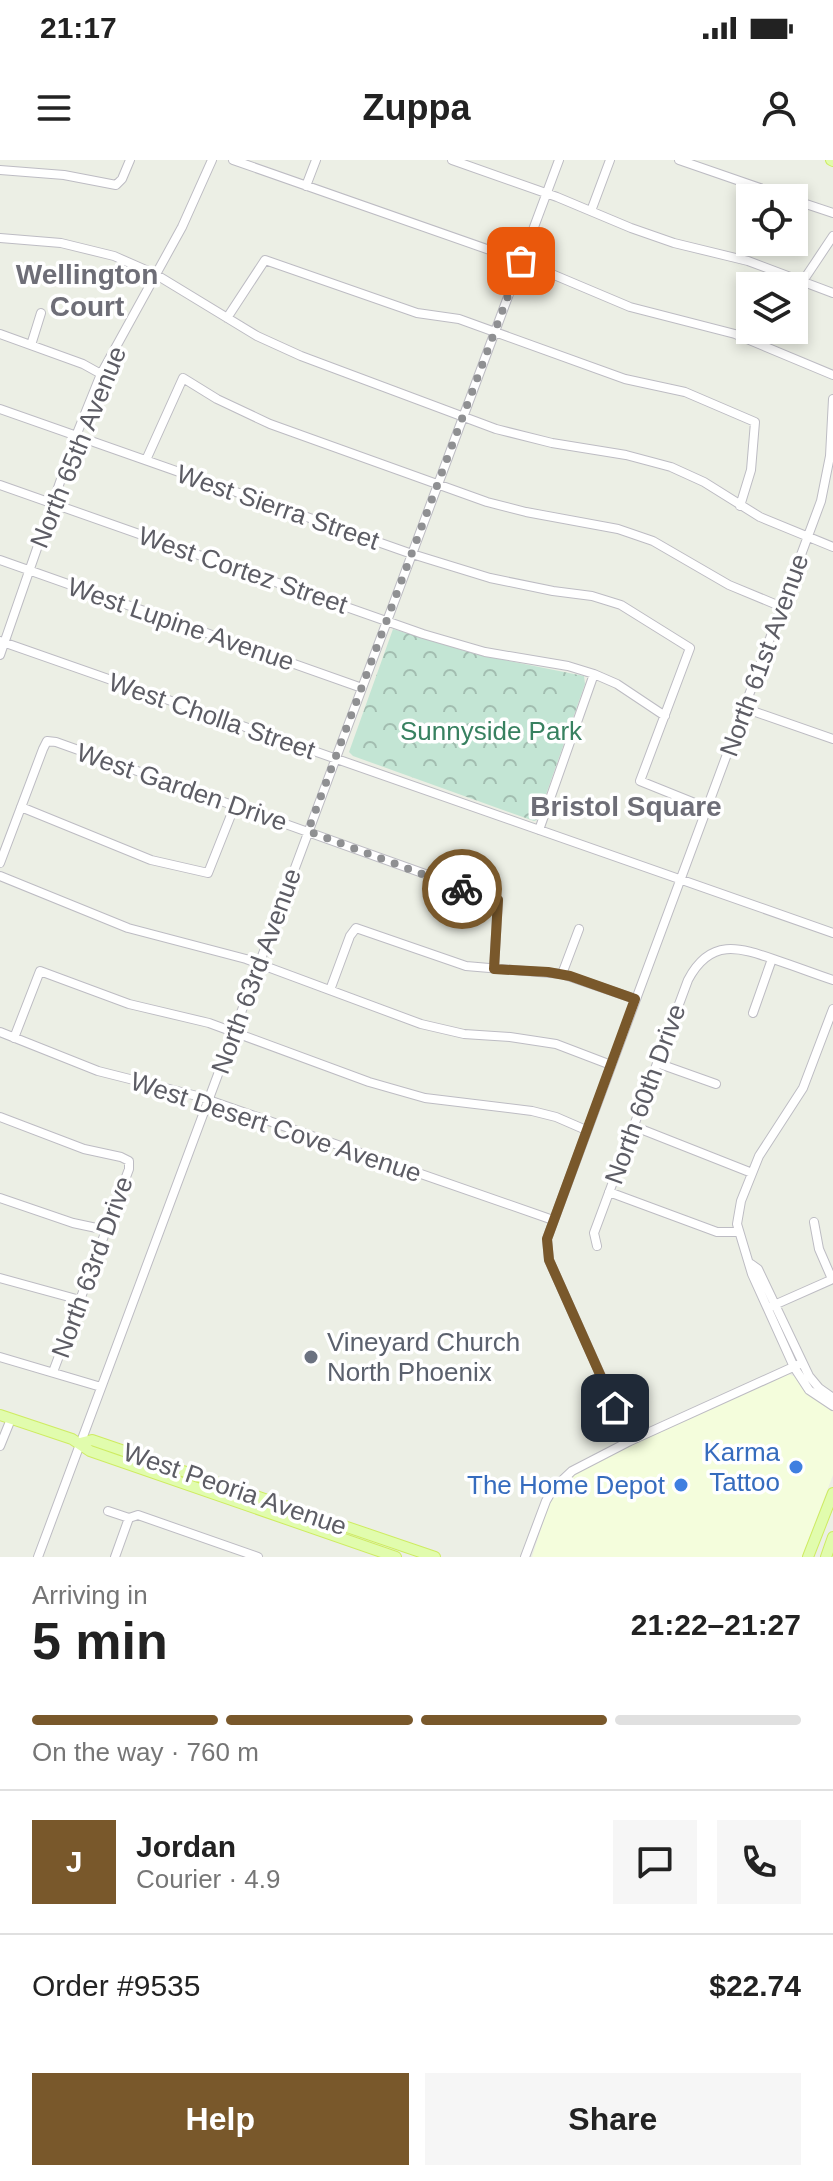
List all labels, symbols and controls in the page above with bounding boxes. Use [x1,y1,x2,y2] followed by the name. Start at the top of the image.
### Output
[40,11,117,44] text: 21:17
[32,86,76,130] icon: menu
[757,86,801,130] icon: person
[363,87,470,128] text: Zuppa
[736,184,808,344] map controls
[736,184,808,256] button: locate
[487,227,555,295] pin
[499,239,543,283] icon: bag
[16,259,158,322] district label: Wellington Court
[736,272,808,344] button: layers
[24,342,132,552] street label: North 65th Avenue
[173,458,384,556] street label: West Sierra Street
[135,520,352,620] street label: West Cortez Street
[713,550,815,760] street label: North 61st Avenue
[64,571,298,677] street label: West Lupine Avenue
[105,667,320,766] street label: West Cholla Street
[400,716,583,746] park label: Sunnyside Park
[73,737,291,837] street label: West Garden Drive
[530,791,722,822] district label: Bristol Square
[422,849,502,929] courier
[205,864,307,1078] street label: North 63rd Avenue
[440,867,484,911] icon: bike
[599,1000,691,1188] street label: North 60th Drive
[127,1066,425,1188] street label: West Desert Cove Avenue
[45,1172,139,1362] street label: North 63rd Drive
[327,1327,520,1387] place label: Vineyard Church North Phoenix
[302,1348,320,1366] marker: Vineyard Church North Phoenix
[581,1374,649,1442] pin
[593,1386,637,1430] icon: home
[119,1437,351,1541] street label: West Peoria Avenue
[703,1437,781,1497] place label: Karma Tattoo
[787,1458,805,1476] marker: Karma Tattoo
[467,1470,666,1500] place label: The Home Depot
[672,1476,690,1494] marker: The Home Depot
[32,1580,148,1610] text: Arriving in
[631,1608,801,1641] text: 21:22–21:27
[32,1612,168,1670] text: 5 min
[32,1737,259,1767] text: On the way · 760 m
[613,1820,697,1904] button: chat
[717,1820,801,1904] button: phone
[136,1830,236,1863] text: Jordan
[66,1845,82,1878] text: J
[136,1864,281,1894] text: Courier · 4.9
[32,1969,200,2002] text: Order #9535
[709,1969,801,2002] text: $22.74
[32,2073,409,2165] button: Help
[425,2073,801,2165] button: Share

